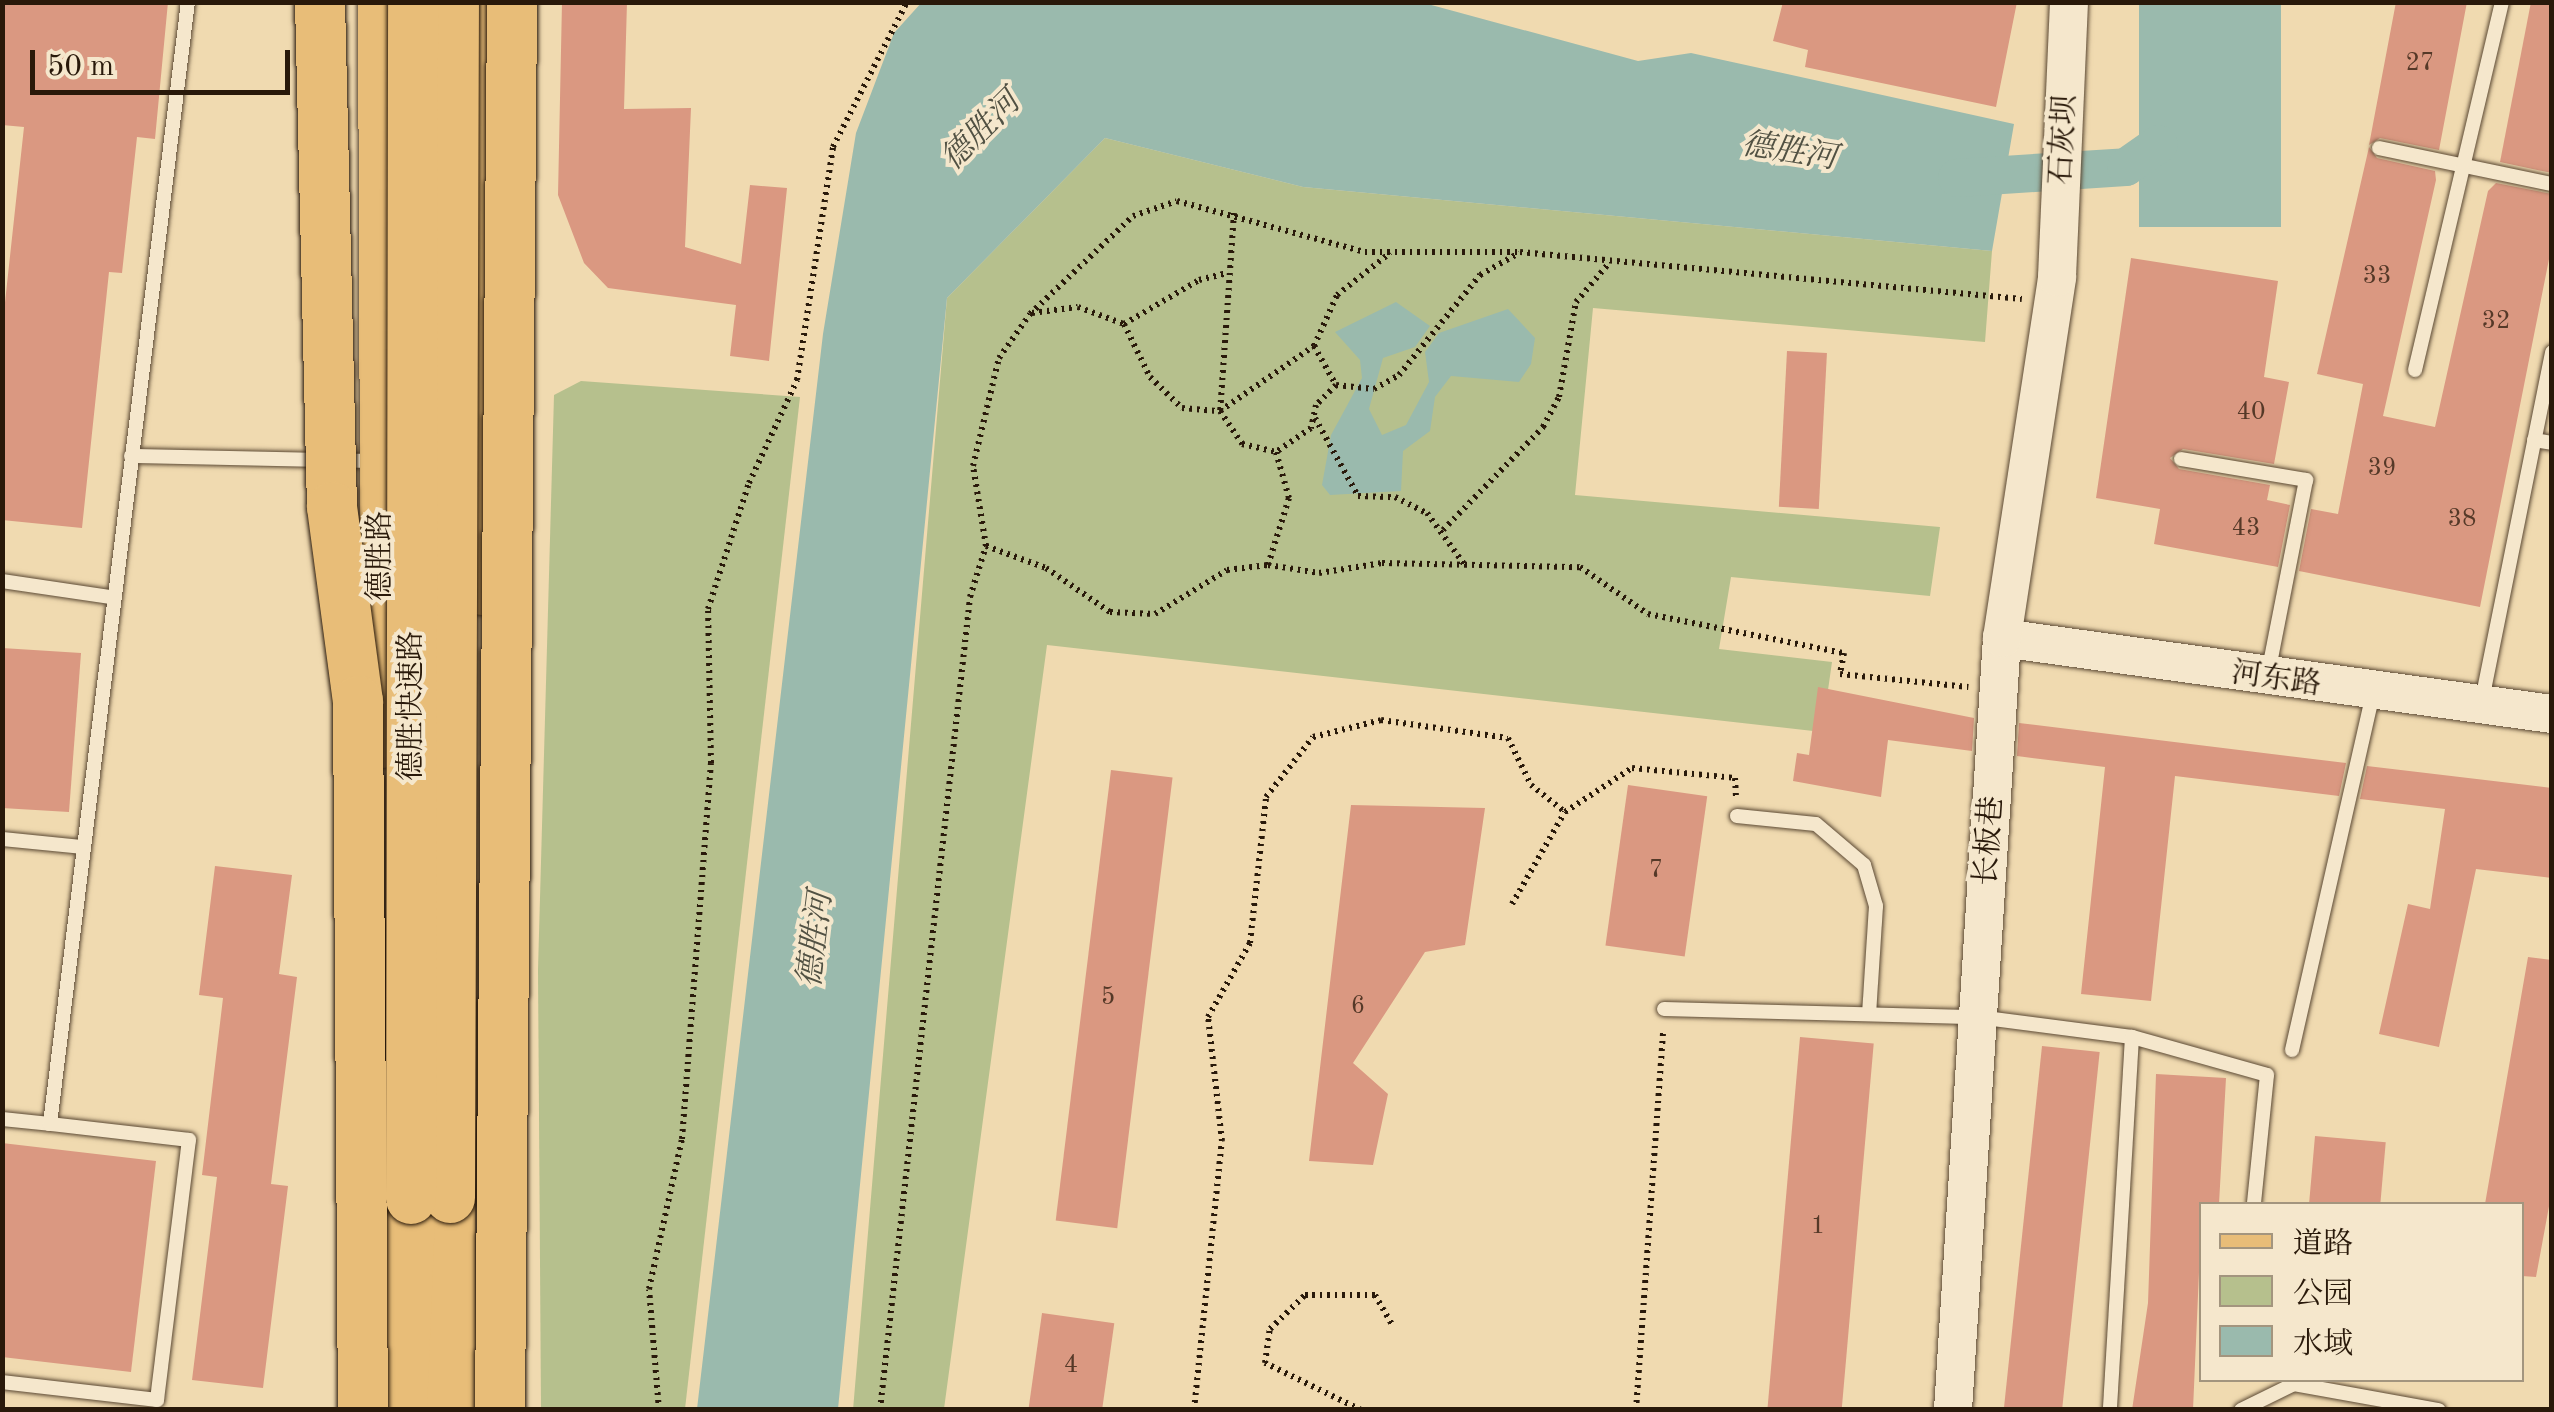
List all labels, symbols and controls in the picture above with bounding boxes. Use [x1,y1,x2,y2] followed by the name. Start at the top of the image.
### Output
[35,30,295,92] scale bar
[2406,49,2434,79] house number: 27
[47,52,114,82] text: 50 m
[934,84,1030,180] water label: 德胜河
[2044,94,2084,186] street label: 石灰坝
[1739,127,1839,179] water label: 德胜河
[2363,262,2391,292] house number: 33
[2482,307,2510,337] house number: 32
[2237,398,2265,428] house number: 40
[2368,454,2396,484] house number: 39
[2448,505,2476,535] house number: 38
[363,511,399,601] street label: 德胜路
[2232,514,2260,544] house number: 43
[394,631,430,781] street label: 德胜快速路
[2229,656,2323,704] street label: 河东路
[1969,795,2011,887] street label: 长板巷
[1649,856,1663,886] house number: 7
[792,890,842,990] water label: 德胜河
[1101,983,1115,1013] house number: 5
[1351,992,1365,1022] house number: 6
[2199,1202,2524,1382] legend
[1811,1212,1825,1242] house number: 1
[2293,1230,2353,1260] text: 道路
[2293,1280,2353,1310] text: 公园
[2293,1330,2353,1360] text: 水域
[1064,1351,1078,1381] house number: 4

